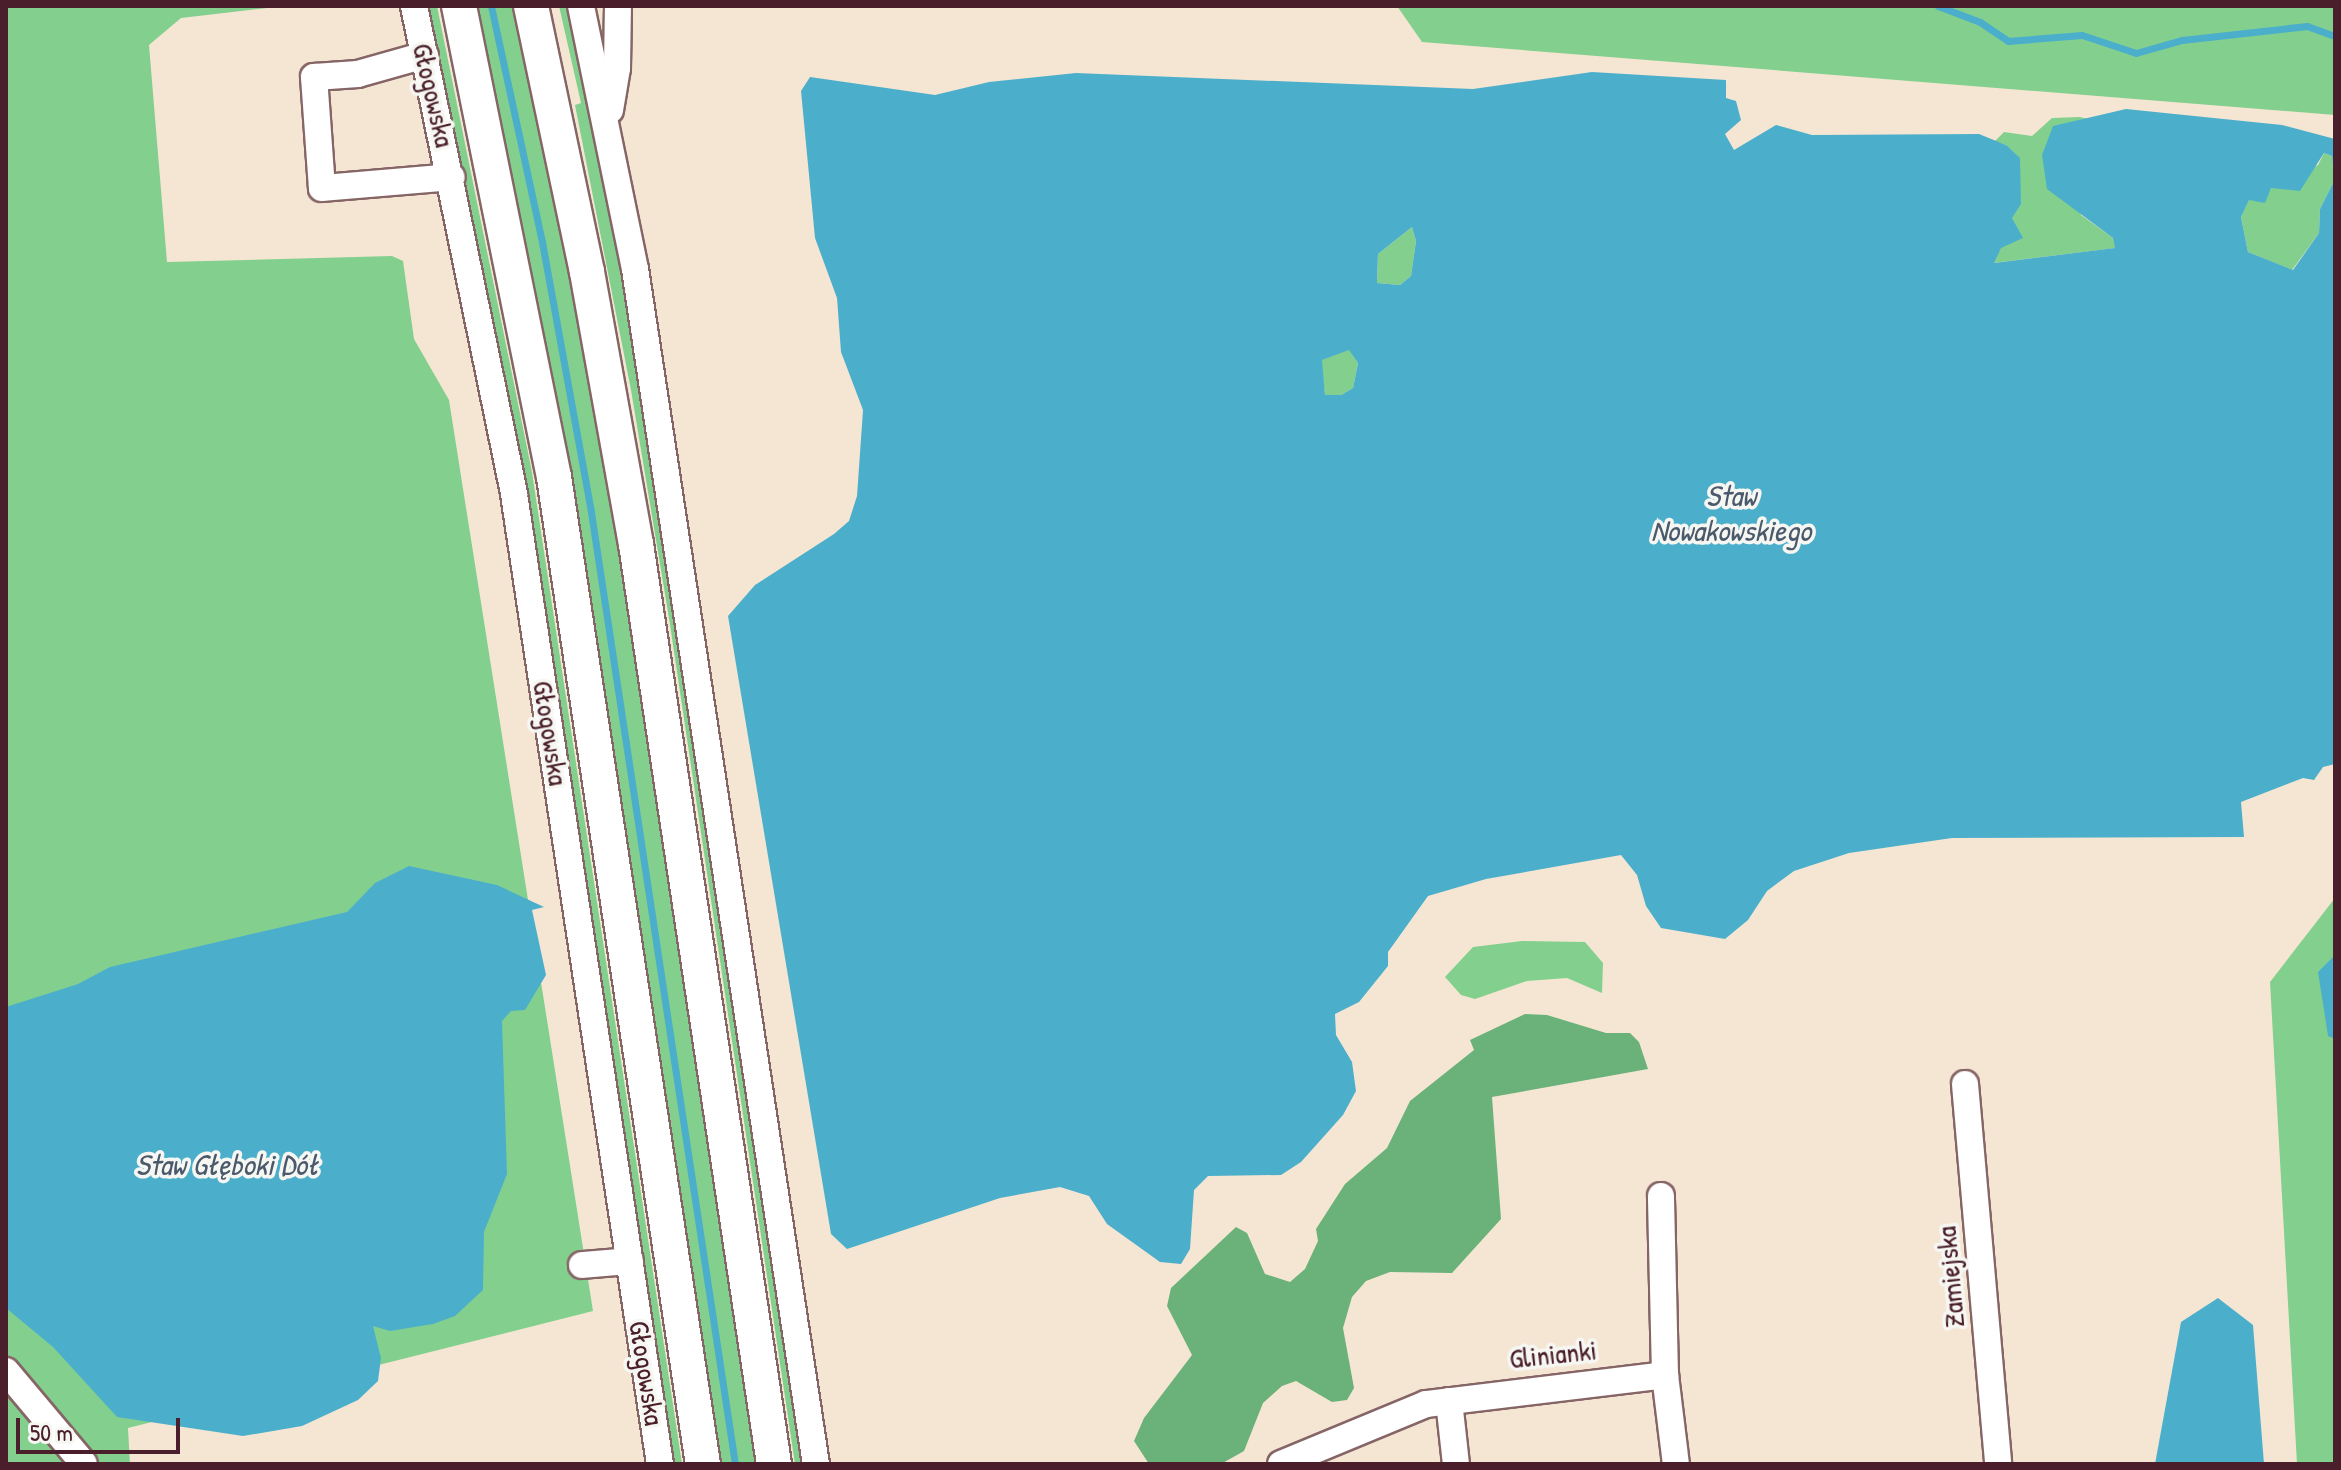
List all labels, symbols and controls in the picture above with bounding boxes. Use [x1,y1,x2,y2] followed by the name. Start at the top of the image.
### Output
[406,40,462,150] street label: Głogowska
[1651,477,1811,548] water label: Staw Nowakowskiego
[526,678,576,788] street label: Głogowska
[136,1146,318,1182] water label: Staw Głęboki Dół
[1929,1225,1971,1329] street label: Zamiejska
[622,1318,672,1428] street label: Głogowska
[1508,1333,1598,1375] street label: Glinianki
[20,1402,184,1452] scale bar
[30,1416,73,1448] text: 50 m

